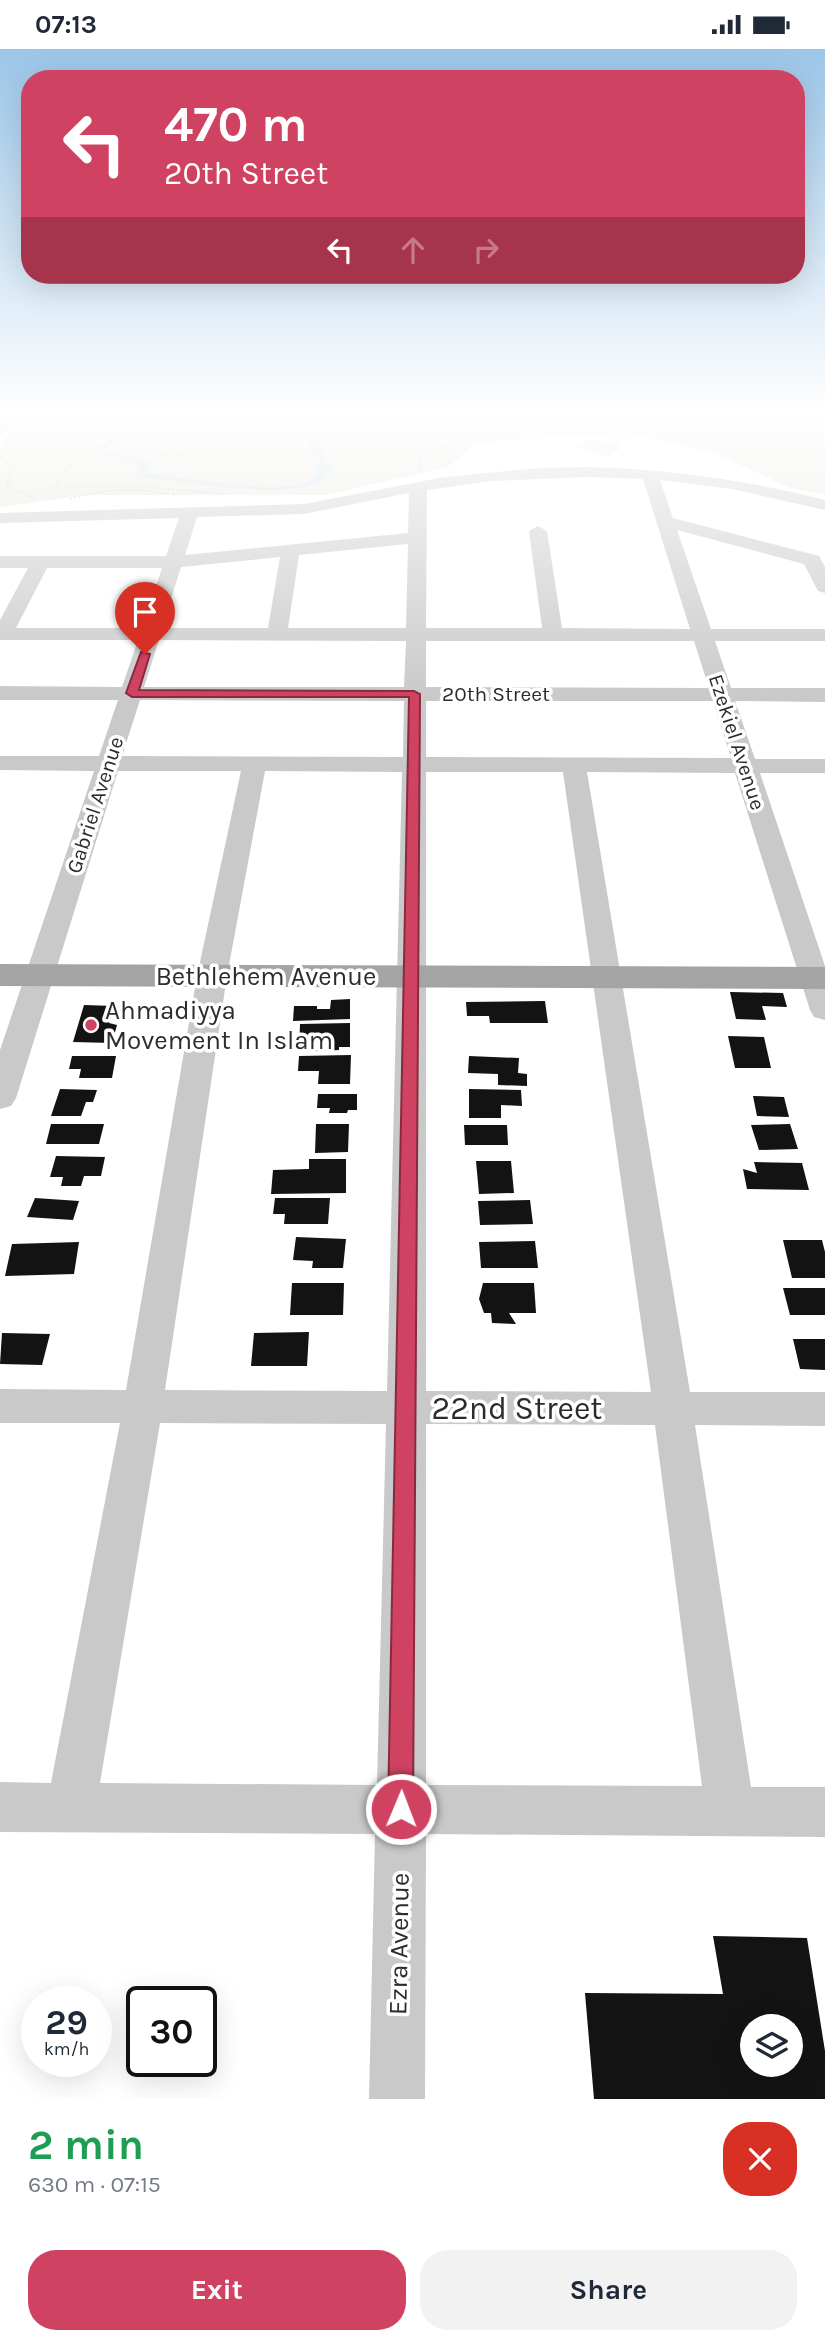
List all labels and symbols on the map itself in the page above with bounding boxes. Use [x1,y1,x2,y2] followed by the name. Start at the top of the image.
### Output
[115,582,175,654] pin
[704,671,770,813] street label: Ezekiel Avenue
[442,682,550,706] street label: 20th Street
[62,734,128,876] street label: Gabriel Avenue
[156,961,376,992] street label: Bethlehem Avenue
[105,995,333,1056] place label: Ahmadiyya Movement In Islam
[83,1017,99,1033] marker: Ahmadiyya Movement In Islam
[432,1390,602,1427] street label: 22nd Street
[364,1772,438,1846] position arrow
[382,1873,416,2015] street label: Ezra Avenue
[126,1986,217,2077] speed limit sign: 30

